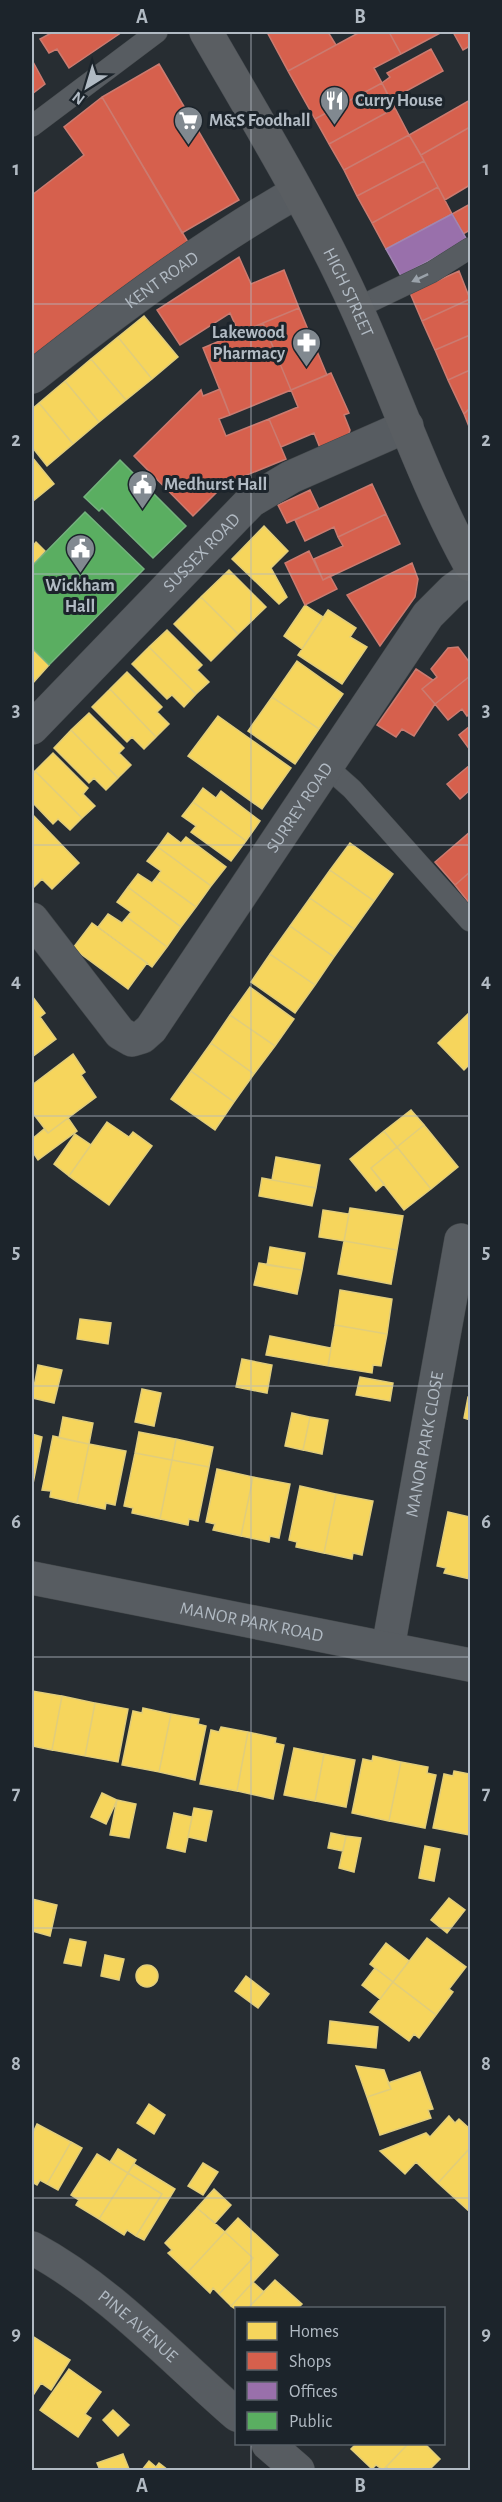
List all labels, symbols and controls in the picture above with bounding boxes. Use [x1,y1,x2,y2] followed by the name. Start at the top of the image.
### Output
[136,7,148,27] text: A
[354,7,366,27] text: B
[57,57,117,117] north arrow
[318,84,350,126] restaurant icon: Curry House
[69,88,88,108] text: N
[355,92,443,110] place label: Curry House
[172,104,204,146] supermarket icon: M&S Foodhall
[209,112,311,130] place label: M&S Foodhall
[12,159,20,179] text: 1
[482,159,490,179] text: 1
[319,245,376,340] street label: HIGH STREET
[122,249,202,313] street label: KENT ROAD
[411,273,428,282] one-way arrow
[212,324,286,363] place label: Lakewood Pharmacy
[290,326,322,368] pharmacy icon: Lakewood Pharmacy
[11,430,21,450] text: 2
[481,430,491,450] text: 2
[127,468,159,510] public building icon: Medhurst Hall
[164,476,267,494] place label: Medhurst Hall
[160,510,244,596] street label: SUSSEX ROAD
[64,532,96,574] public building icon: Wickham Hall
[45,577,115,616] place label: Wickham Hall
[12,700,20,720] text: 3
[482,700,490,720] text: 3
[264,760,336,856] street label: SURREY ROAD
[11,971,21,991] text: 4
[481,971,491,991] text: 4
[12,1242,20,1262] text: 5
[482,1242,490,1262] text: 5
[404,1370,447,1519] street label: MANOR PARK CLOSE
[11,1512,21,1532] text: 6
[481,1512,491,1532] text: 6
[178,1600,325,1646] street label: MANOR PARK ROAD
[12,1783,21,1803] text: 7
[482,1783,491,1803] text: 7
[11,2054,21,2074] text: 8
[481,2054,491,2074] text: 8
[94,2287,181,2366] street label: PINE AVENUE
[235,2307,445,2445] legend
[289,2323,339,2341] text: Homes
[11,2324,21,2344] text: 9
[481,2324,491,2344] text: 9
[289,2353,331,2371] text: Shops
[289,2383,338,2401] text: Offices
[289,2413,332,2431] text: Public
[136,2476,148,2496] text: A
[354,2476,366,2496] text: B

